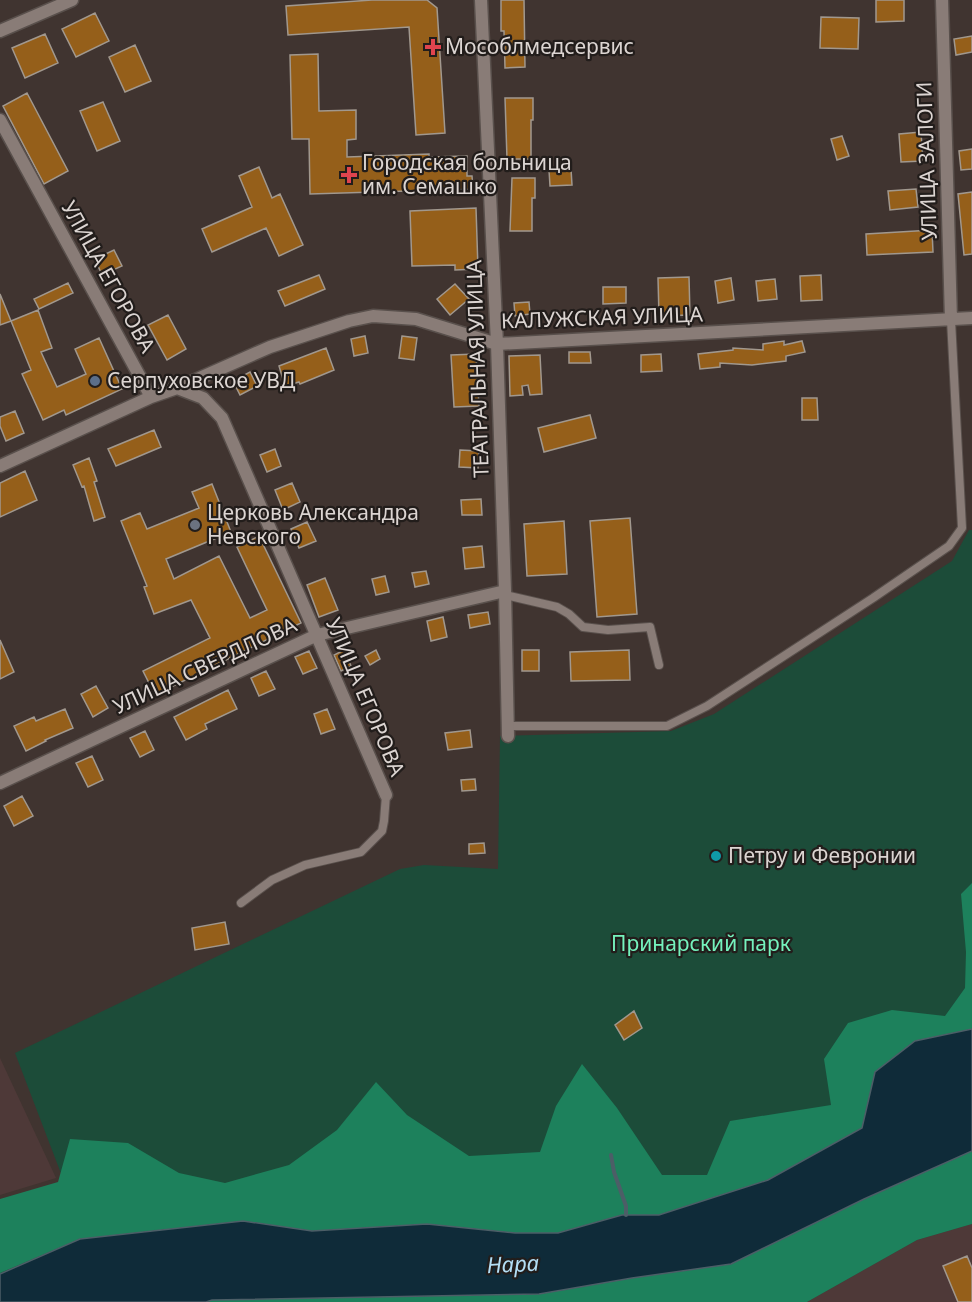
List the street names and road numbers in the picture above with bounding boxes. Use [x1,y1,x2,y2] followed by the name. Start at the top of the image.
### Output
[909,81,943,241] street label: УЛИЦА ЗАЛОГИ
[56,196,163,358] street label: УЛИЦА ЕГОРОВА
[459,259,495,478] street label: ТЕАТРАЛЬНАЯ УЛИЦА
[501,299,704,335] street label: КАЛУЖСКАЯ УЛИЦА
[108,610,302,720] street label: УЛИЦА СВЕРДЛОВА
[320,613,412,781] street label: УЛИЦА ЕГОРОВА

